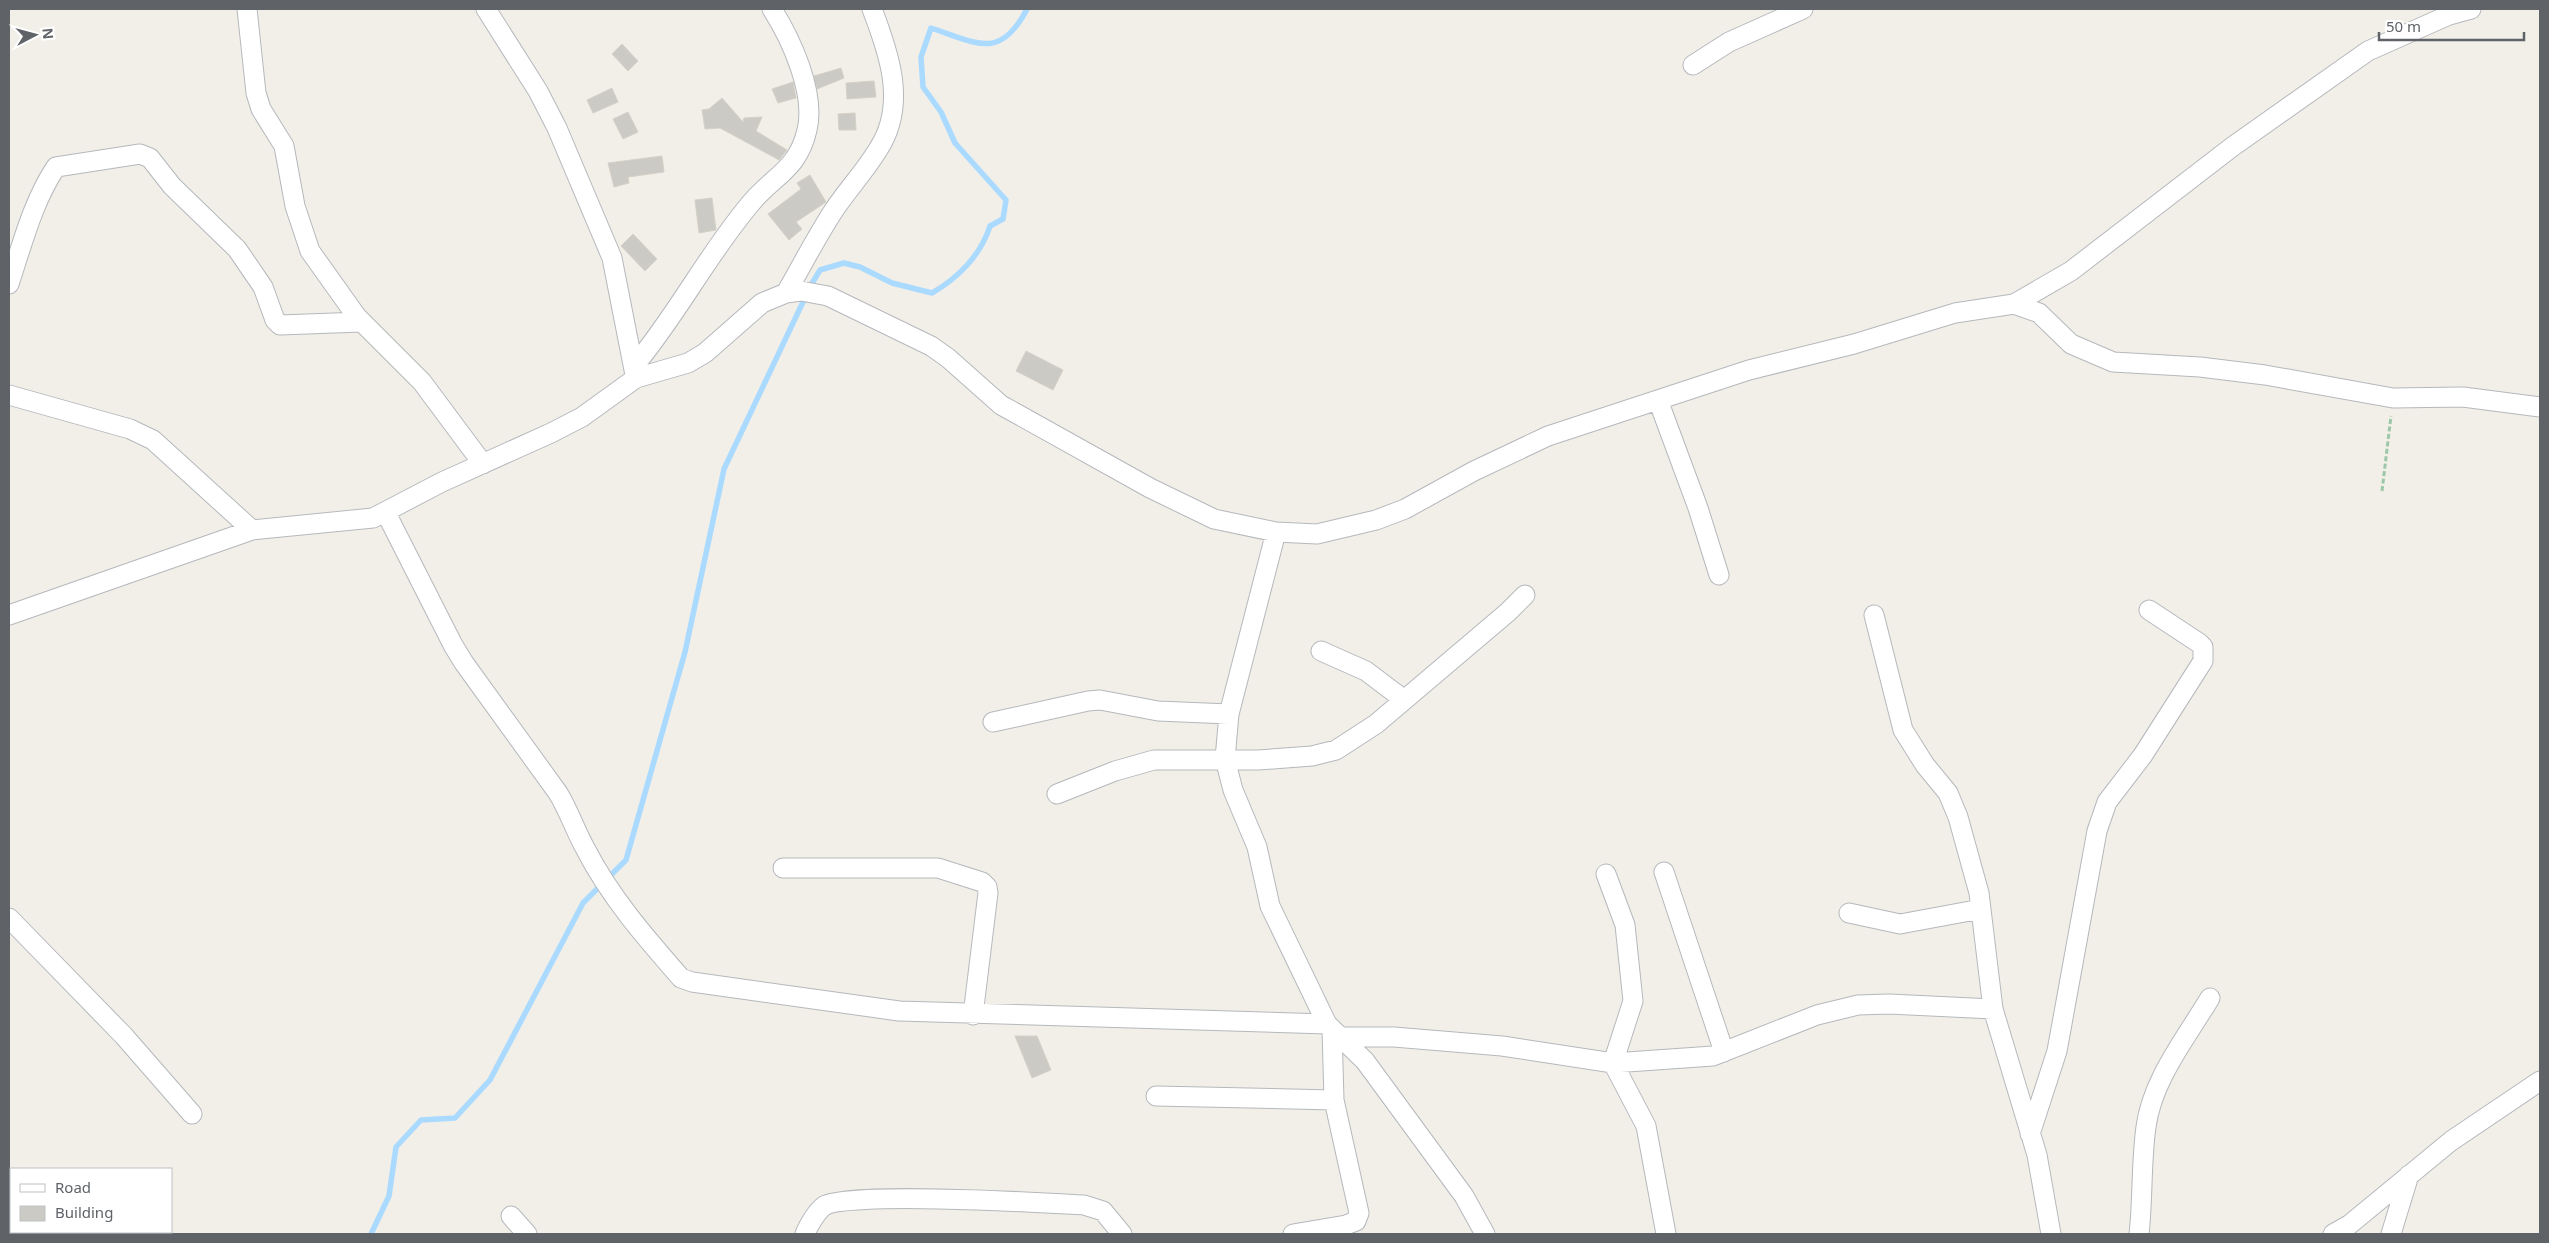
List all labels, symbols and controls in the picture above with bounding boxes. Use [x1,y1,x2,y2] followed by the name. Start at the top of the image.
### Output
[10,10,60,60] north arrow
[2379,10,2524,42] scale bar
[2386,16,2421,36] text: 50 m
[38,27,58,40] text: N
[10,1168,172,1233] legend
[55,1177,91,1197] text: Road
[55,1202,113,1222] text: Building

